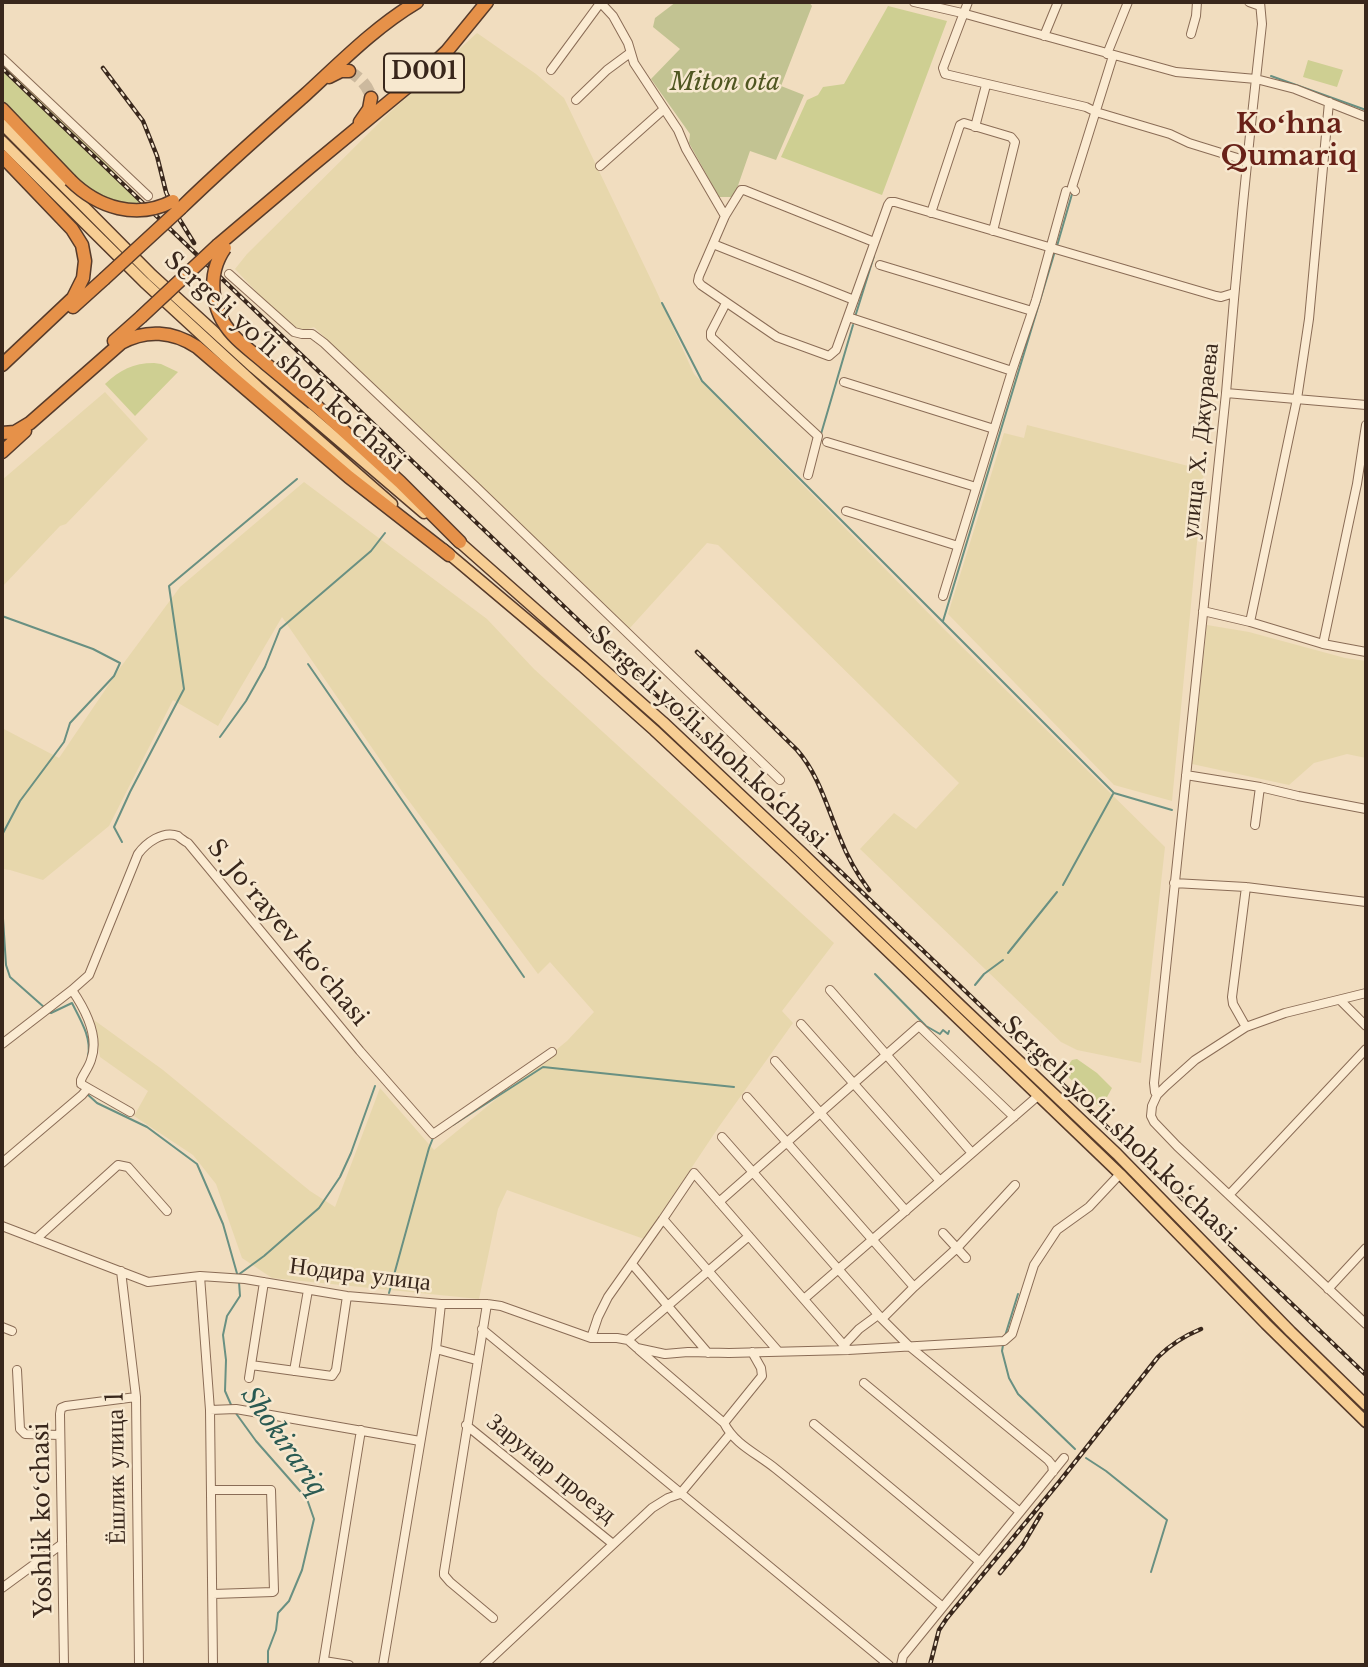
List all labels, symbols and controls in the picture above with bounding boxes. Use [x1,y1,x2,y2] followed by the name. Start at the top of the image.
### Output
[384,54,464,92] road number: D001
[670,69,780,97] park label: Miton ota
[1221,108,1357,174] district label: Koʻhna Qumariq
[158,246,410,478] street label: Sergeli yo‘li shoh ko‘chasi
[1176,342,1226,540] street label: улица Х. Джураева
[583,620,833,856] street label: Sergeli yo‘li shoh ko‘chasi
[201,834,373,1032] street label: S. Joʻrayev koʻchasi
[995,1011,1241,1249] street label: Sergeli yo‘li shoh ko‘chasi
[288,1252,432,1298] street label: Нодира улица
[234,1381,332,1503] water label: Shokirariq
[101,1391,133,1545] street label: Ёшлик улица 1
[481,1408,621,1530] street label: Зарунар проезд
[27,1422,59,1618] street label: Yoshlik koʻchasi

